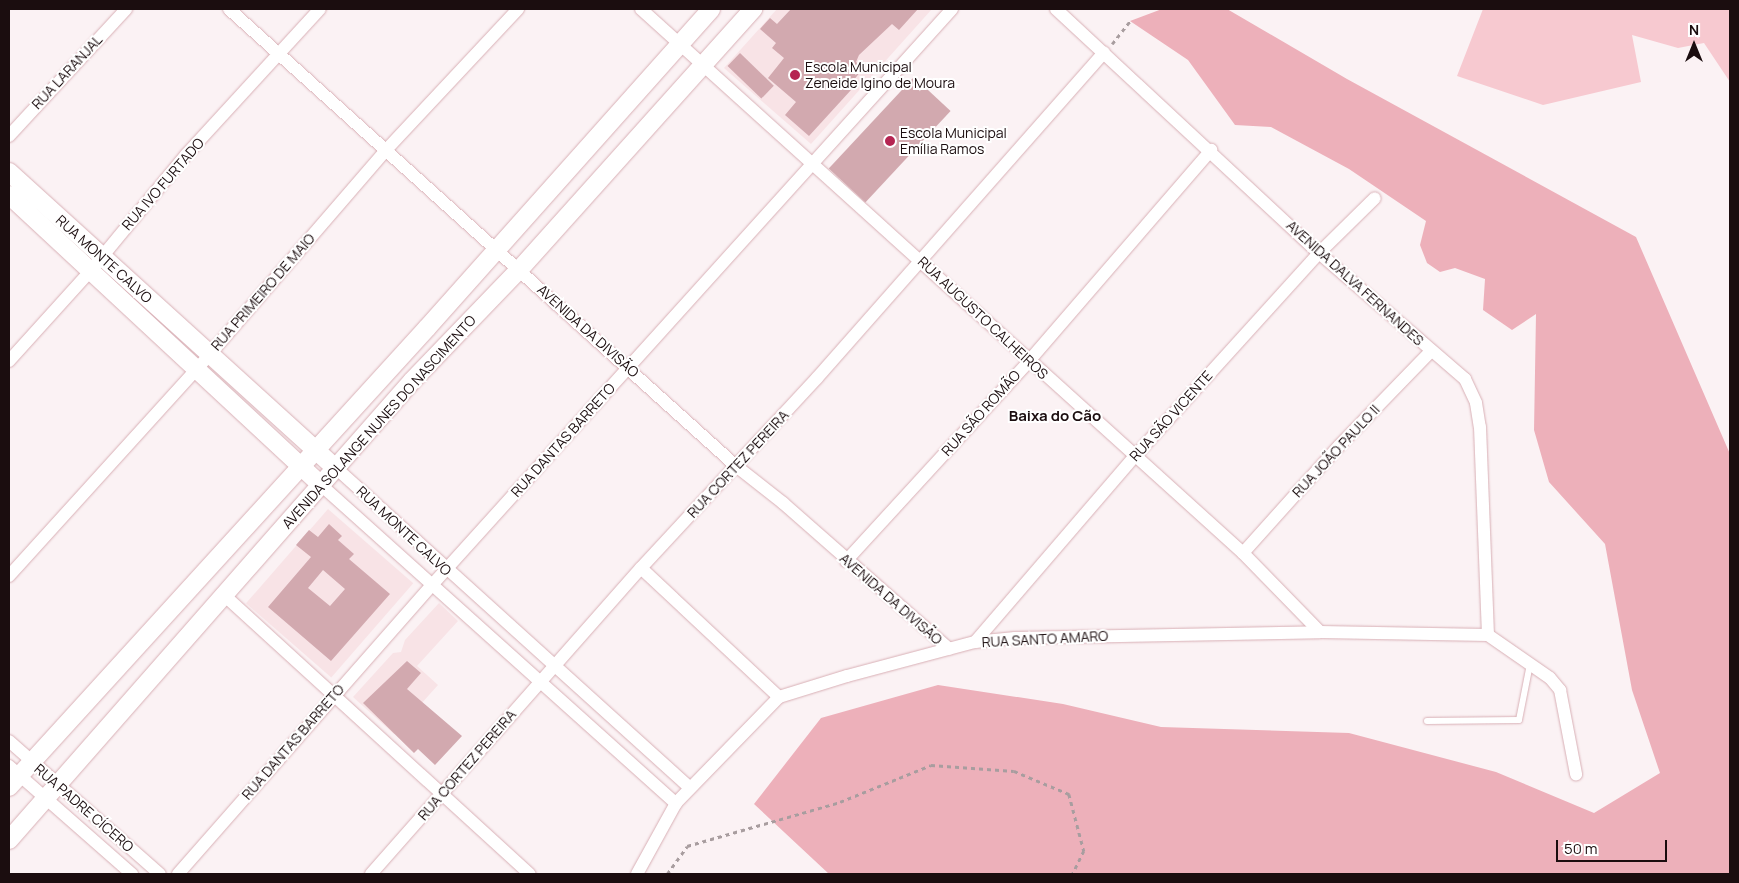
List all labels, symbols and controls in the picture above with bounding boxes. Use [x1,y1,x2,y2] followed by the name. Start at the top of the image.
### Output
[1669,20,1719,70] north arrow
[1689,20,1699,39] text: N
[28,31,106,113] street label: RUA LARANJAL
[805,59,955,92] place label: Escola Municipal Zeneide Igino de Moura
[789,69,801,81] marker: Escola Municipal Zeneide Igino de Moura
[900,125,1007,158] place label: Escola Municipal Emília Ramos
[118,135,208,233] street label: RUA IVO FURTADO
[884,135,896,147] marker: Escola Municipal Emília Ramos
[53,211,155,307] street label: RUA MONTE CALVO
[1283,217,1427,349] street label: AVENIDA DALVA FERNANDES
[208,230,318,354] street label: RUA PRIMEIRO DE MAIO
[914,253,1052,383] street label: RUA AUGUSTO CALHEIROS
[534,281,642,381] street label: AVENIDA DA DIVISÃO
[279,312,479,532] street label: AVENIDA SOLANGE NUNES DO NASCIMENTO
[938,367,1024,459] street label: RUA SÃO ROMÃO
[1126,367,1216,465] street label: RUA SÃO VICENTE
[508,380,618,500] street label: RUA DANTAS BARRETO
[1289,401,1383,501] street label: RUA JOÃO PAULO II
[684,407,792,521] street label: RUA CORTEZ PEREIRA
[1009,407,1101,425] district label: Baixa do Cão
[353,483,455,579] street label: RUA MONTE CALVO
[836,550,946,648] street label: AVENIDA DA DIVISÃO
[981,627,1109,651] street label: RUA SANTO AMARO
[238,681,348,803] street label: RUA DANTAS BARRETO
[414,706,520,824] street label: RUA CORTEZ PEREIRA
[31,760,137,856] street label: RUA PADRE CÍCERO
[1559,830,1670,862] scale bar
[1564,838,1598,859] text: 50 m

